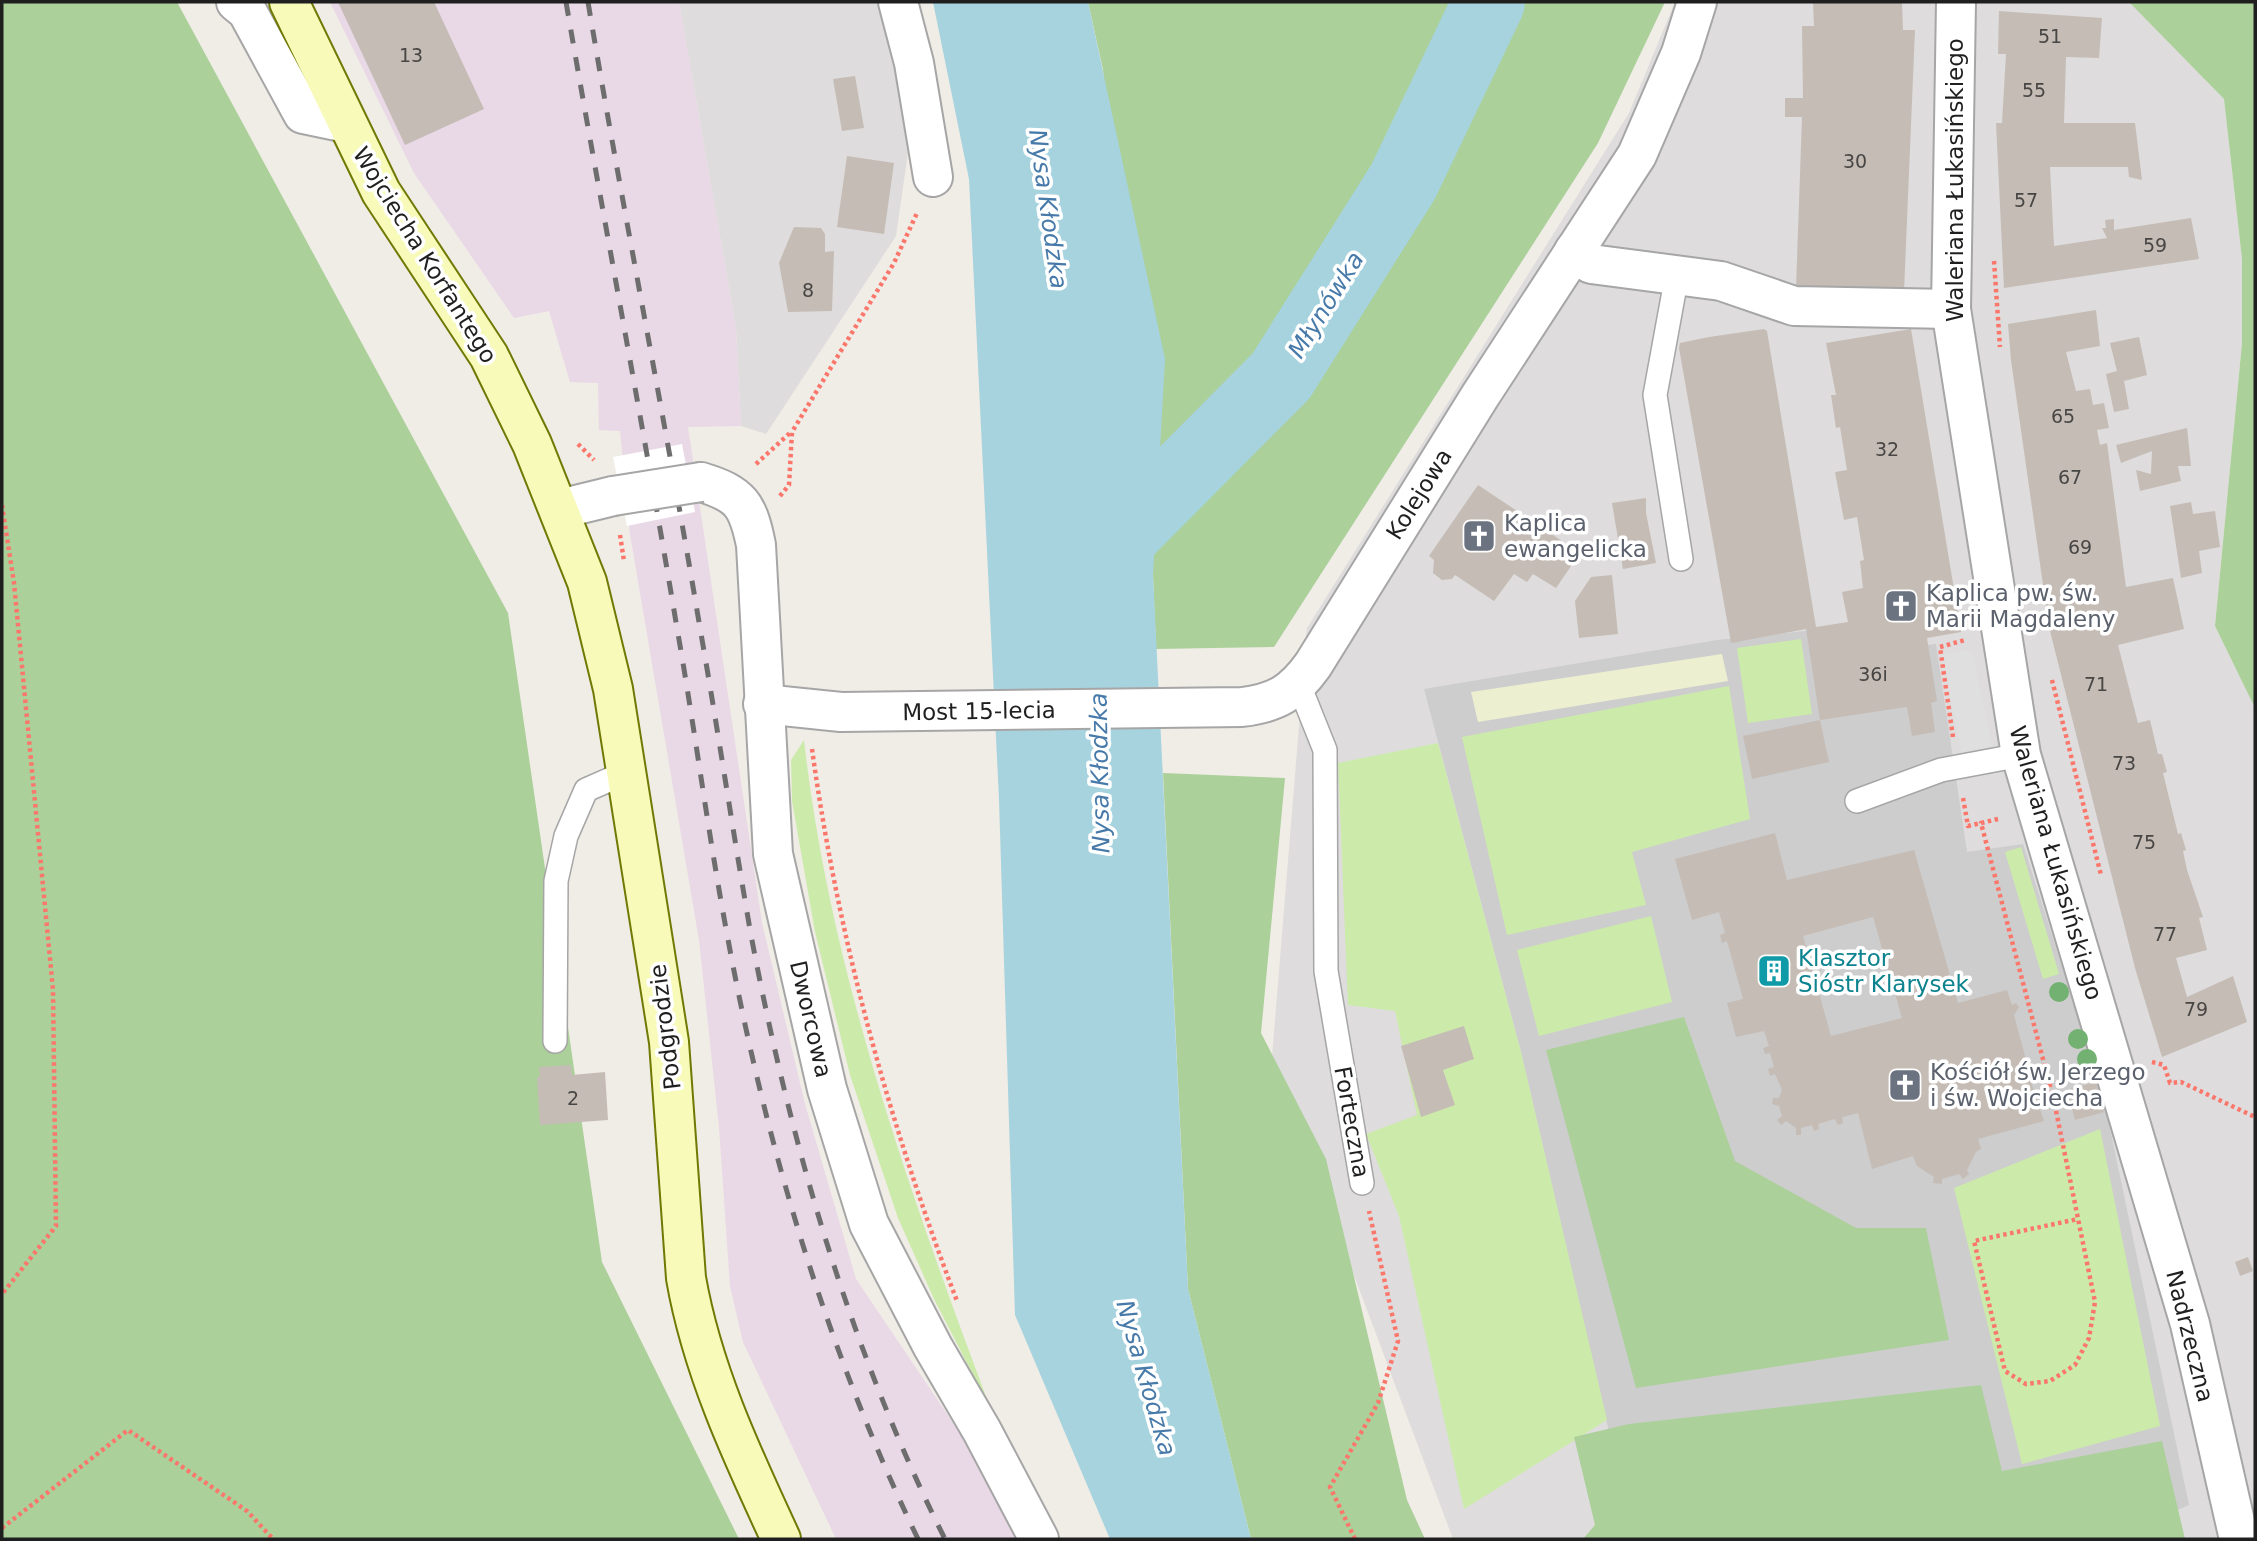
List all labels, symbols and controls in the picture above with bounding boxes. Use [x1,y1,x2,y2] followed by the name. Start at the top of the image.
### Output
[2038,25,2062,47] house number: 51
[1942,38,1968,322] street label: Waleriana Łukasińskiego
[399,44,423,66] house number: 13
[2022,79,2046,101] house number: 55
[1023,127,1073,291] water label: Nysa Kłodzka
[348,142,502,368] street label: Wojciecha Korfantego
[1843,150,1867,172] house number: 30
[2014,189,2038,211] house number: 57
[2143,234,2167,256] house number: 59
[1282,247,1370,363] water label: Młynówka
[802,279,814,301] house number: 8
[2051,405,2075,427] house number: 65
[1875,438,1899,460] house number: 32
[1381,444,1457,544] street label: Kolejowa
[2058,466,2082,488] house number: 67
[1504,510,1647,562] place label: Kaplica ewangelicka
[1460,517,1498,555] church icon: Kaplica ewangelicka
[2068,536,2092,558] house number: 69
[1926,580,2115,632] place label: Kaplica pw. św. Marii Magdaleny
[1882,587,1920,625] church icon: Kaplica pw. św. Marii Magdaleny
[1858,663,1888,685] house number: 36i
[2084,673,2108,695] house number: 71
[1085,692,1115,854] water label: Nysa Kłodzka
[902,697,1056,725] street label: Most 15-lecia
[2004,723,2108,1003] street label: Waleriana Łukasińskiego
[2112,752,2136,774] house number: 73
[2132,831,2156,853] house number: 75
[2153,923,2177,945] house number: 77
[1798,945,1970,997] place label: Klasztor Sióstr Klarysek
[1755,952,1793,990] building icon: Klasztor Sióstr Klarysek
[785,958,837,1080] street label: Dworcowa
[644,963,686,1091] street label: Podgrodzie
[2184,998,2208,1020] house number: 79
[1930,1059,2146,1111] place label: Kościół św. Jerzego i św. Wojciecha
[1329,1064,1375,1180] street label: Forteczna
[1886,1066,1924,1104] church icon: Kościół św. Jerzego i św. Wojciecha
[567,1087,579,1109] house number: 2
[2161,1267,2219,1405] street label: Nadrzeczna
[1110,1297,1182,1459] water label: Nysa Kłodzka

